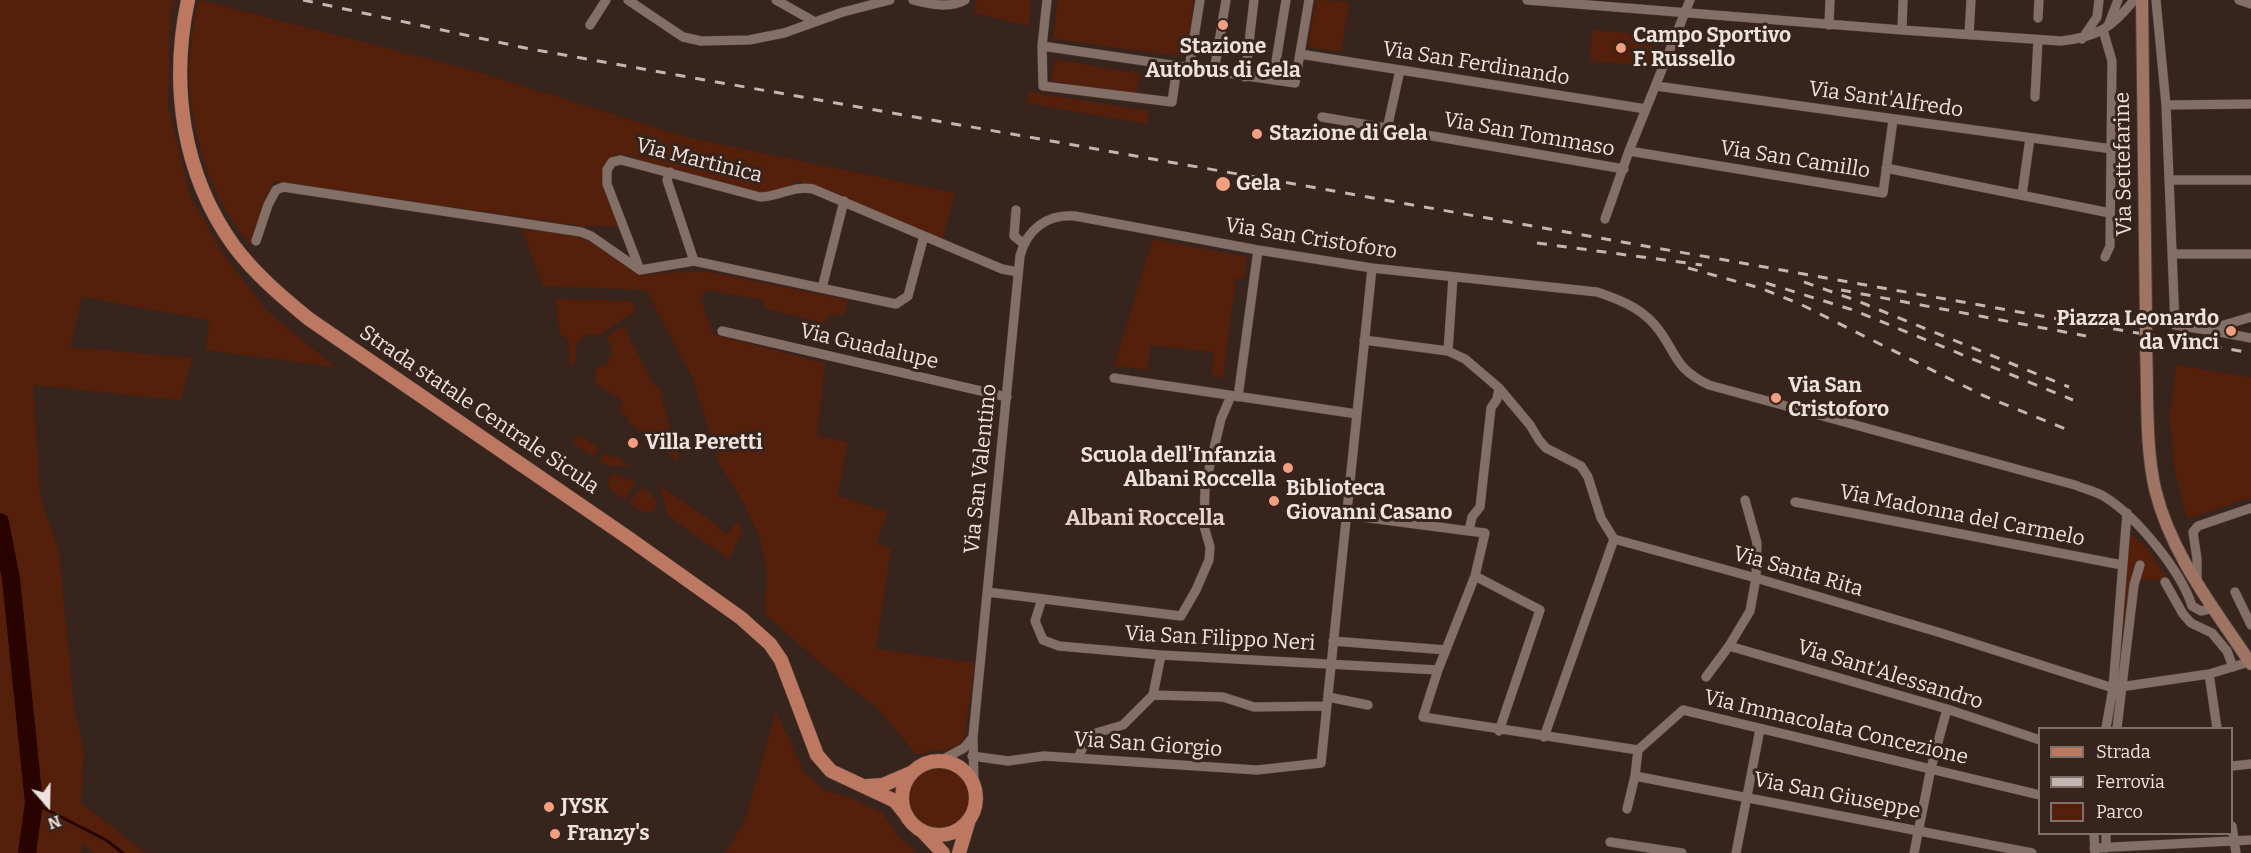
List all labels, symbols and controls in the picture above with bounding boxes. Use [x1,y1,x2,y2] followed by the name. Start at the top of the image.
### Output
[1216,18,1230,32] marker: Stazione Autobus di Gela
[1633,23,1791,73] place label: Campo Sportivo F. Russello
[1145,34,1301,84] place label: Stazione Autobus di Gela
[1381,37,1571,91] street label: Via San Ferdinando
[1614,41,1628,55] marker: Campo Sportivo F. Russello
[1807,77,1965,123] street label: Via Sant'Alfredo
[2110,92,2138,236] street label: Via Settefarine
[1441,108,1617,162] street label: Via San Tommaso
[1269,121,1427,147] place label: Stazione di Gela
[1250,127,1264,141] marker: Stazione di Gela
[633,133,765,189] street label: Via Martinica
[1718,136,1872,184] street label: Via San Camillo
[1236,171,1281,197] place label: Gela
[1214,175,1232,193] marker: Gela
[1223,213,1399,265] street label: Via San Cristoforo
[2056,306,2219,356] place label: Piazza Leonardo da Vinci
[797,319,941,375] street label: Via Guadalupe
[354,320,604,500] street label: Strada statale Centrale Sicula
[2224,324,2238,338] marker: Piazza Leonardo da Vinci
[1788,373,1889,423] place label: Via San Cristoforo
[960,383,1002,555] street label: Via San Valentino
[1769,391,1783,405] marker: Via San Cristoforo
[645,430,763,456] place label: Villa Peretti
[626,436,640,450] marker: Villa Peretti
[1080,443,1276,493] place label: Scuola dell'Infanzia Albani Roccella
[1281,461,1295,475] marker: Scuola dell'Infanzia Albani Roccella
[1286,476,1452,526] place label: Biblioteca Giovanni Casano
[1837,480,2087,552] street label: Via Madonna del Carmelo
[1267,494,1281,508] marker: Biblioteca Giovanni Casano
[1065,506,1225,532] district label: Albani Roccella
[1730,541,1866,603] street label: Via Santa Rita
[1124,621,1316,657] street label: Via San Filippo Neri
[1794,635,1986,715] street label: Via Sant'Alessandro
[1701,685,1971,771] street label: Via Immacolata Concezione
[1073,727,1223,763] street label: Via San Giorgio
[2038,727,2233,835] legend
[2096,741,2151,763] text: Strada
[1752,767,1922,825] street label: Via San Giuseppe
[2096,771,2165,793] text: Ferrovia
[18,775,78,835] north arrow
[561,794,609,820] place label: JYSK
[542,800,556,814] marker: JYSK
[2096,801,2143,823] text: Parco
[45,811,63,833] text: N
[567,821,650,847] place label: Franzy's
[548,827,562,841] marker: Franzy's

